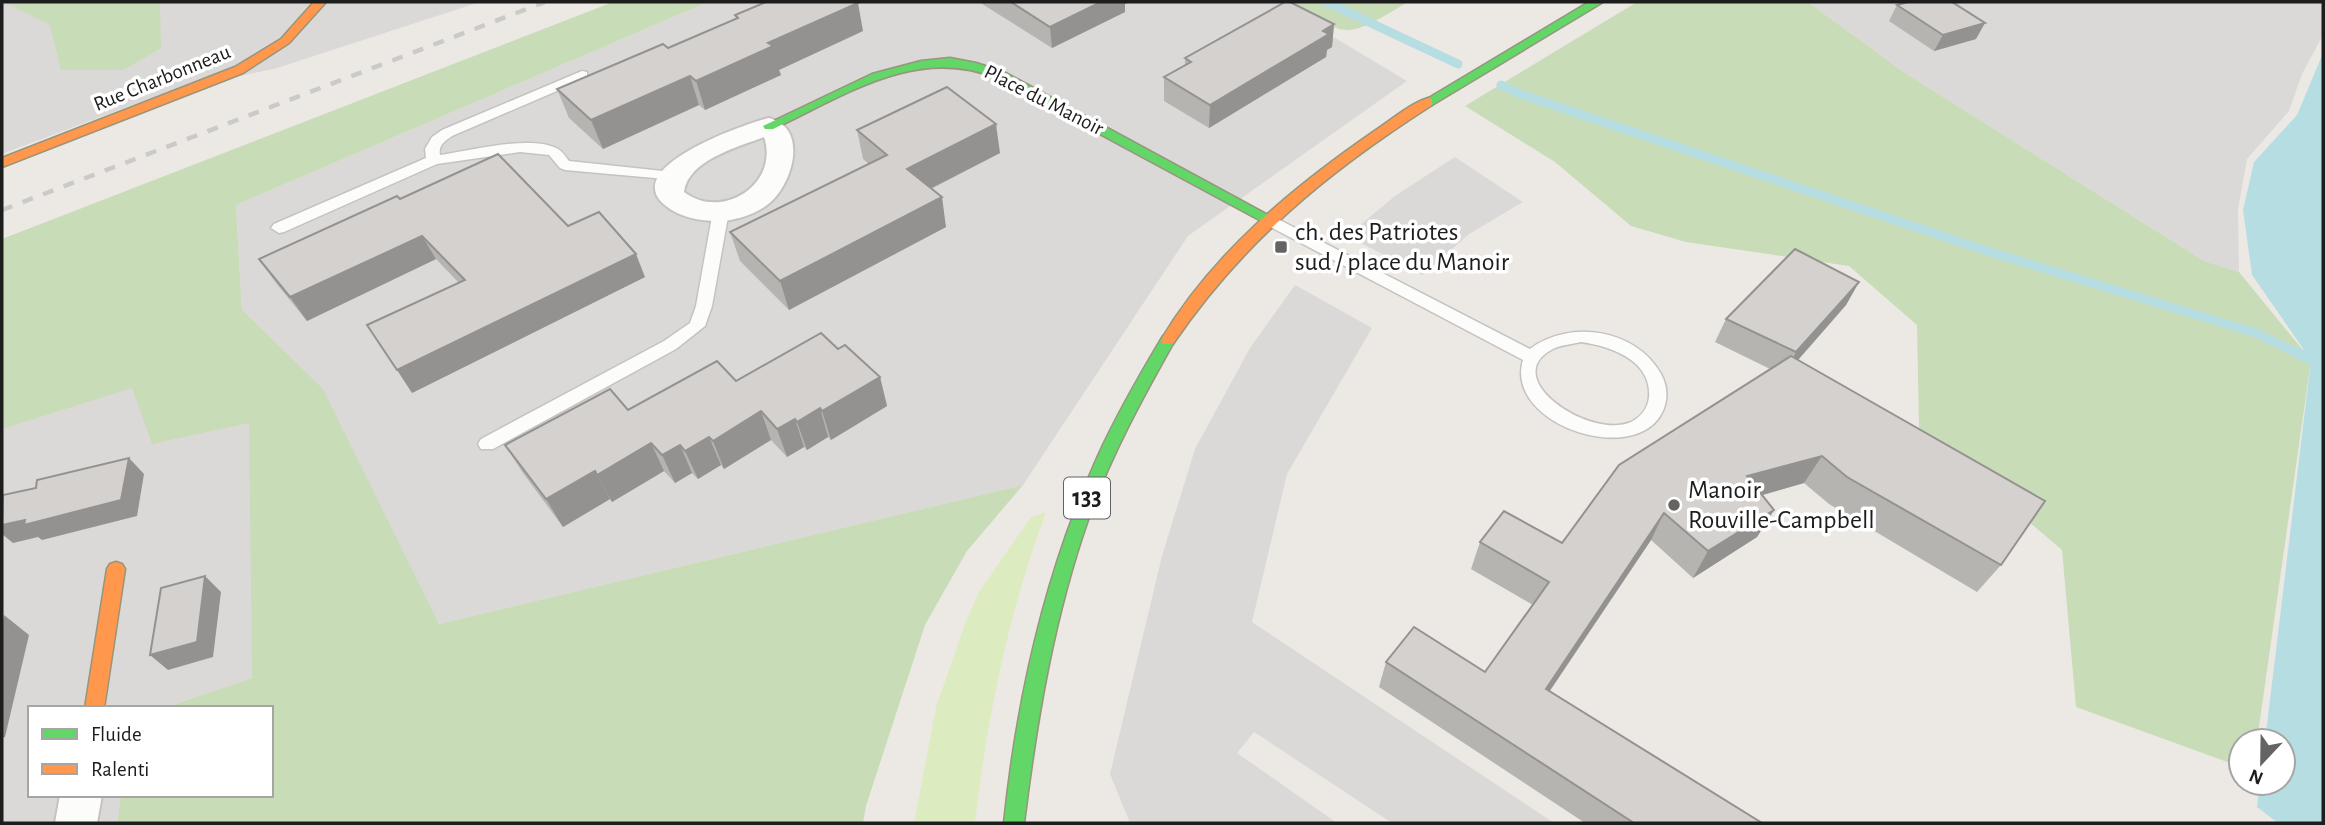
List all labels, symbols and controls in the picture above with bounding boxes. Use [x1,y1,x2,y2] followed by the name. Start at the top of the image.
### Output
[91,41,234,115] street label: Rue Charbonneau
[981,61,1107,139] street label: Place du Manoir
[1295,219,1510,275] place label: ch. des Patriotes sud / place du Manoir
[1273,239,1289,255] marker: ch. des Patriotes sud / place du Manoir
[1064,477,1110,518] road number: 133
[1688,477,1875,533] place label: Manoir Rouville-Campbell
[1666,497,1682,513] marker: Manoir Rouville-Campbell
[28,706,273,797] legend
[91,724,142,745] text: Fluide
[2227,727,2297,797] north arrow
[91,759,149,780] text: Ralenti
[2247,765,2266,788] text: N

